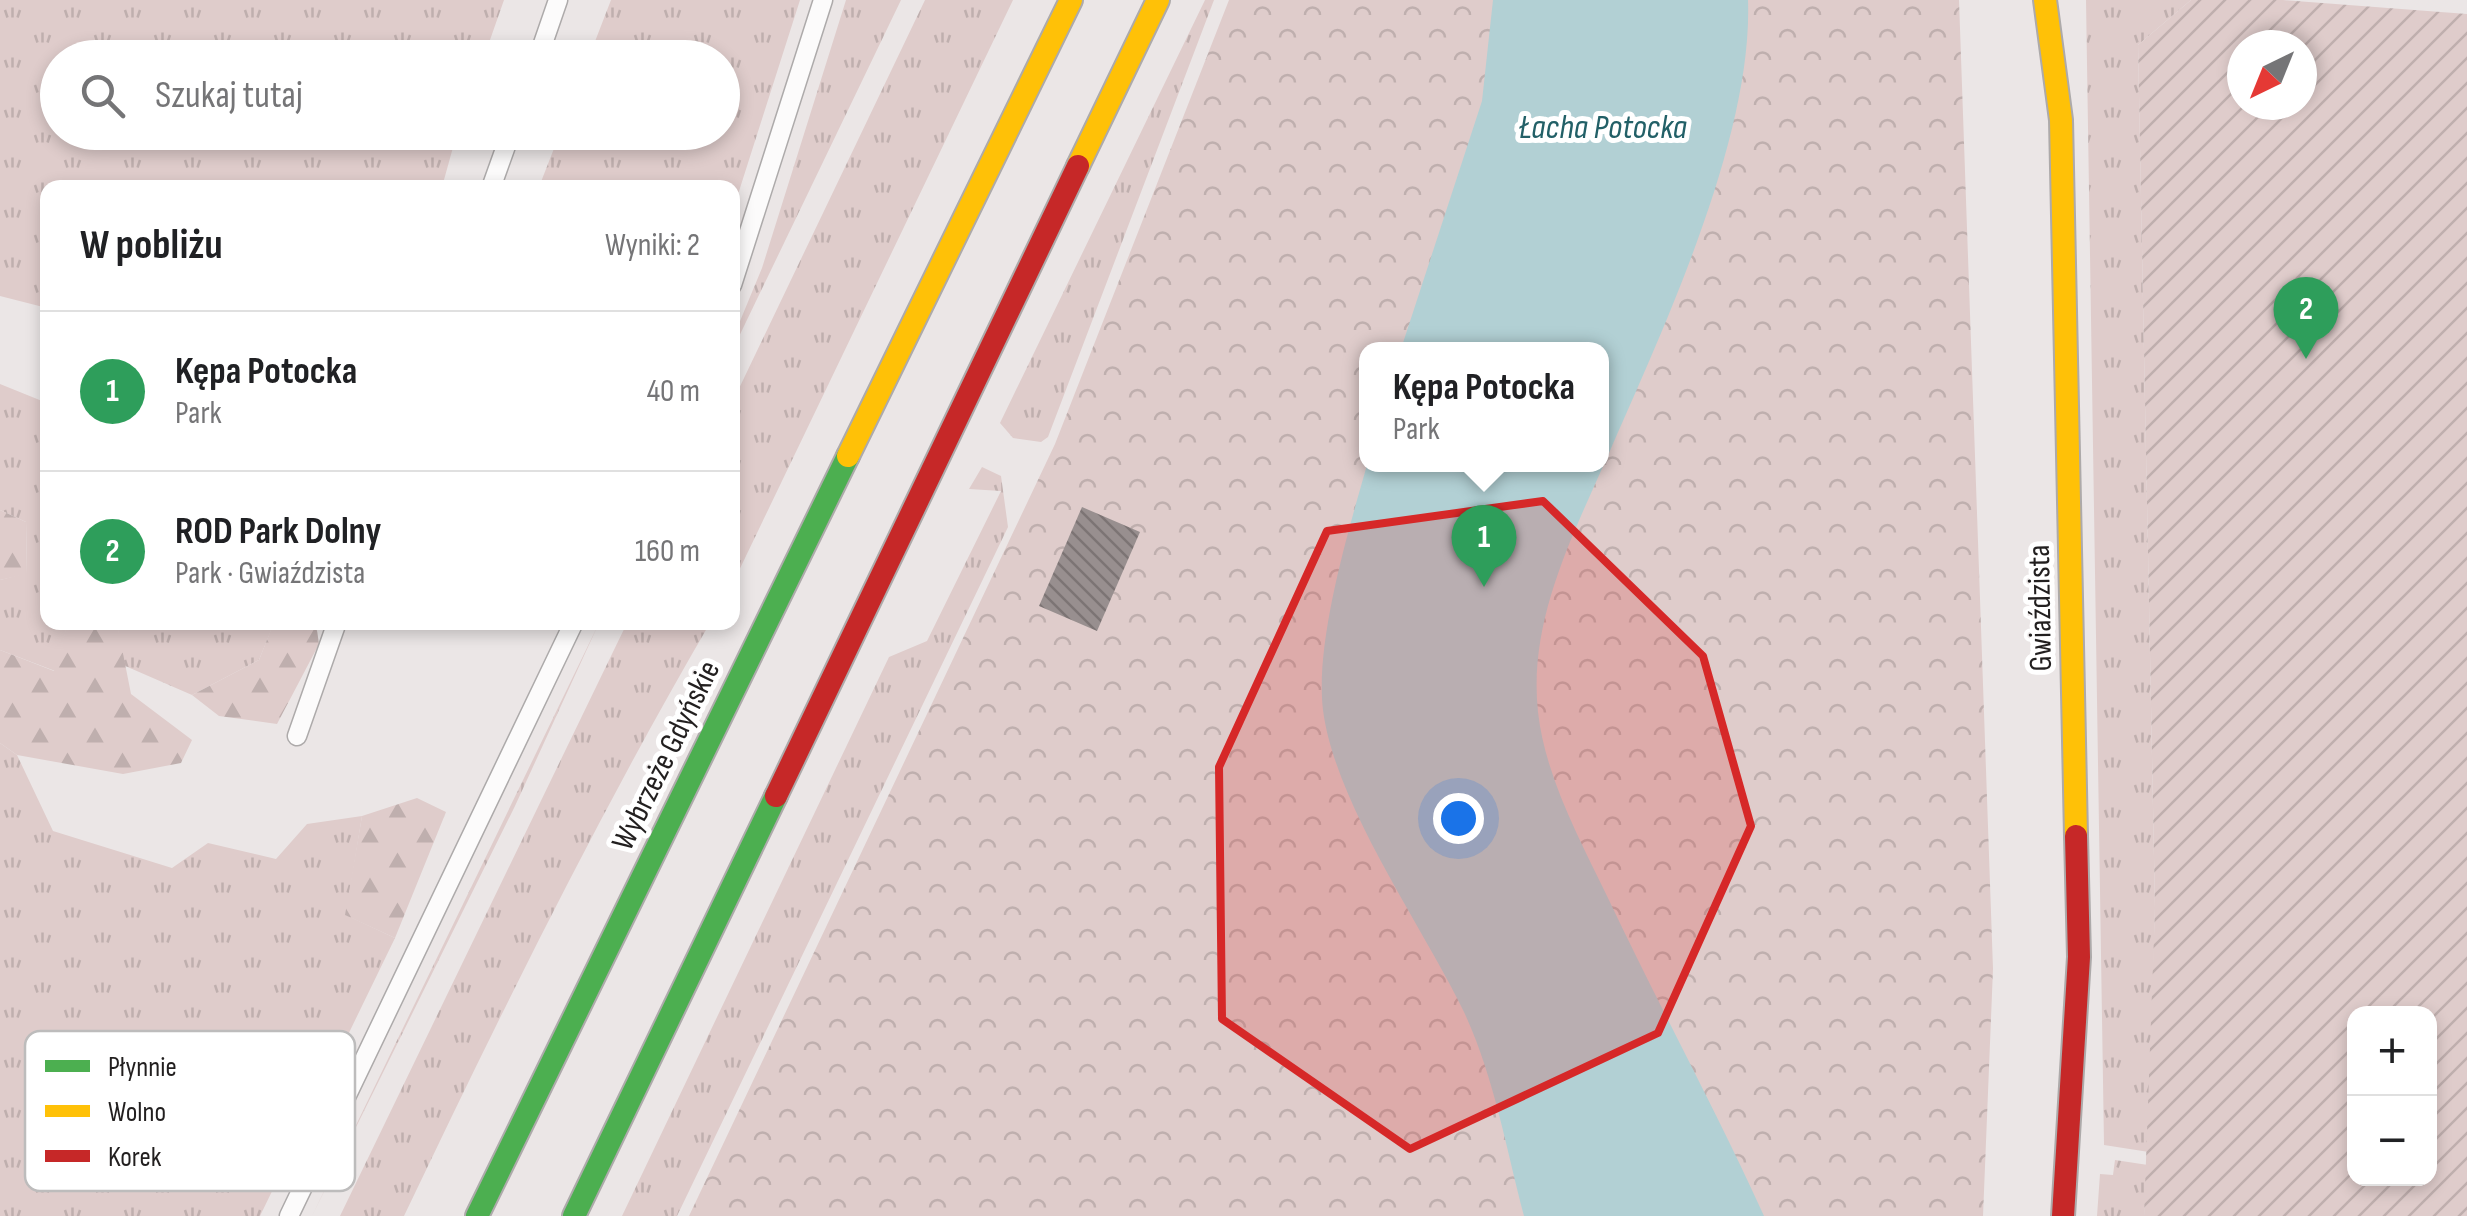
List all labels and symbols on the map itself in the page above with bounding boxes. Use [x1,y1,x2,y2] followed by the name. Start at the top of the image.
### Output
[2227,30,2317,120] north arrow
[1519,106,1687,149] water label: Łacha Potocka
[2274,276,2338,359] pin: 2
[1452,504,1516,587] pin: 1
[2020,544,2061,672] street label: Gwiaździsta
[604,654,729,857] street label: Wybrzeże Gdyńskie
[1433,793,1484,844] your location
[25,1031,355,1191] legend
[108,1051,177,1084] text: Płynnie
[108,1096,166,1129] text: Wolno
[108,1141,162,1174] text: Korek

